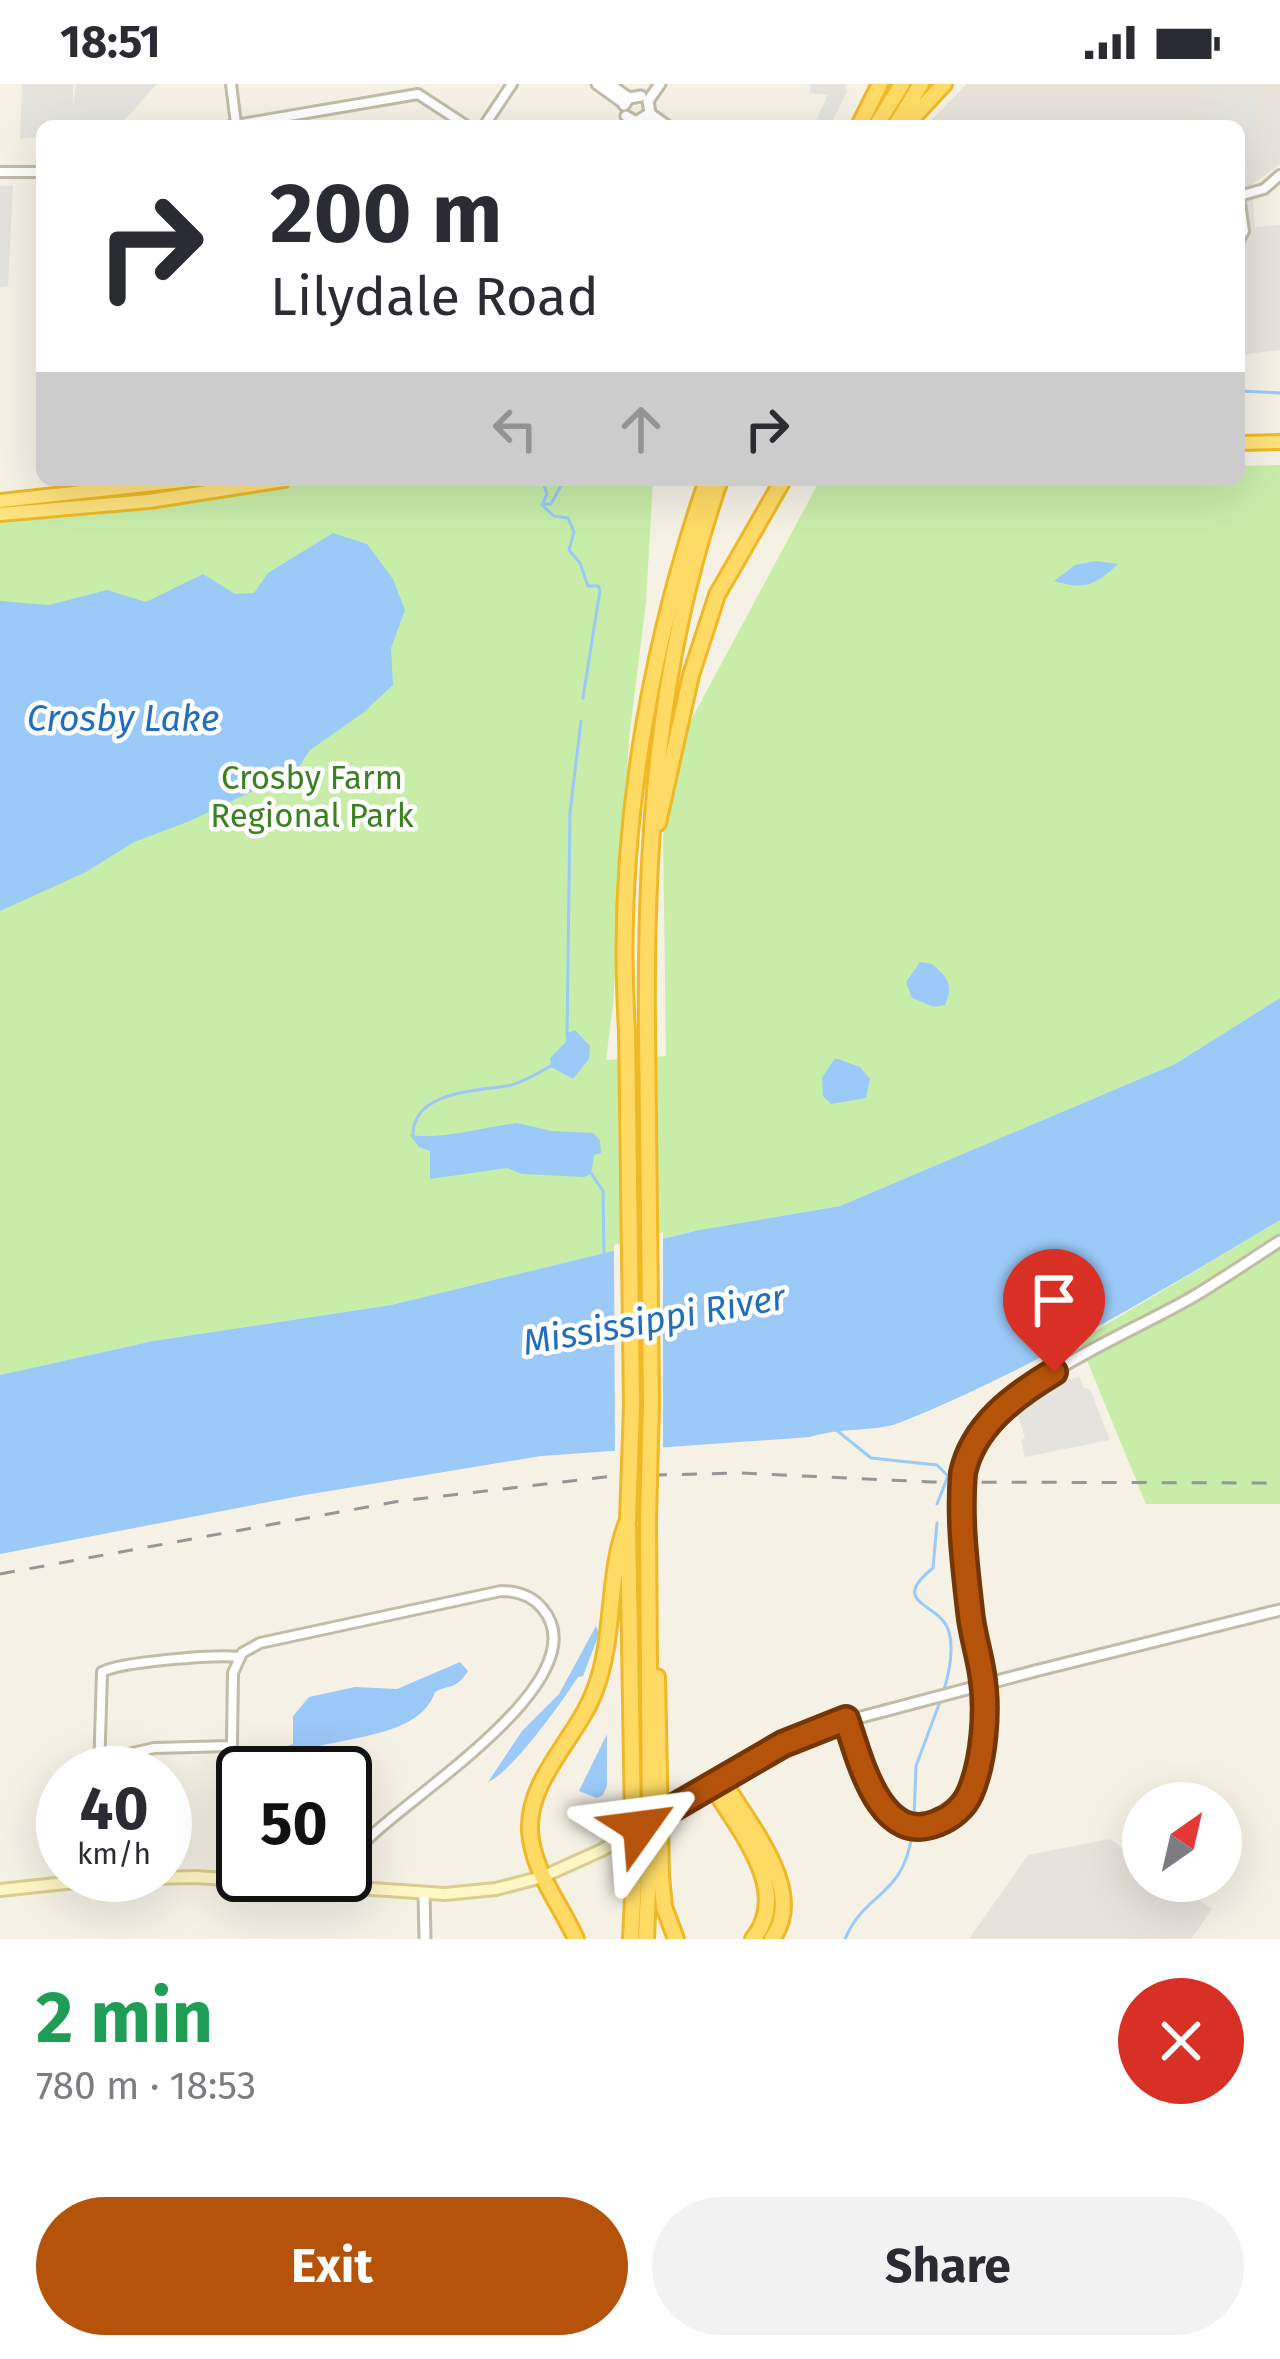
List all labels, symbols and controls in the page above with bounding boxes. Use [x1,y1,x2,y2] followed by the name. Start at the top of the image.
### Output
[60,15,161,69] text: 18:51
[270,163,503,264] text: 200 m
[72,168,228,324] icon: right
[270,265,599,329] text: Lilydale Road
[482,396,548,462] icon: left
[608,396,674,462] icon: ahead
[734,396,800,462] icon: right
[27,697,219,741] water label: Crosby Lake
[210,758,414,836] park label: Crosby Farm Regional Park
[1003,1249,1105,1372] pin
[1021,1267,1087,1333] icon: arrive
[519,1275,790,1365] water label: Mississippi River
[216,1746,372,1902] speed limit sign: 50
[577,1764,703,1890] position arrow
[80,1773,149,1845] text: 40
[1122,1782,1242,1902] north arrow
[1122,1782,1242,1902] map controls
[77,1836,151,1872] text: km/h
[36,1975,213,2061] text: 2 min
[1118,1978,1244,2104] button: close
[36,2063,256,2109] text: 780 m · 18:53
[36,2197,628,2335] button: Exit
[652,2197,1244,2335] button: Share

